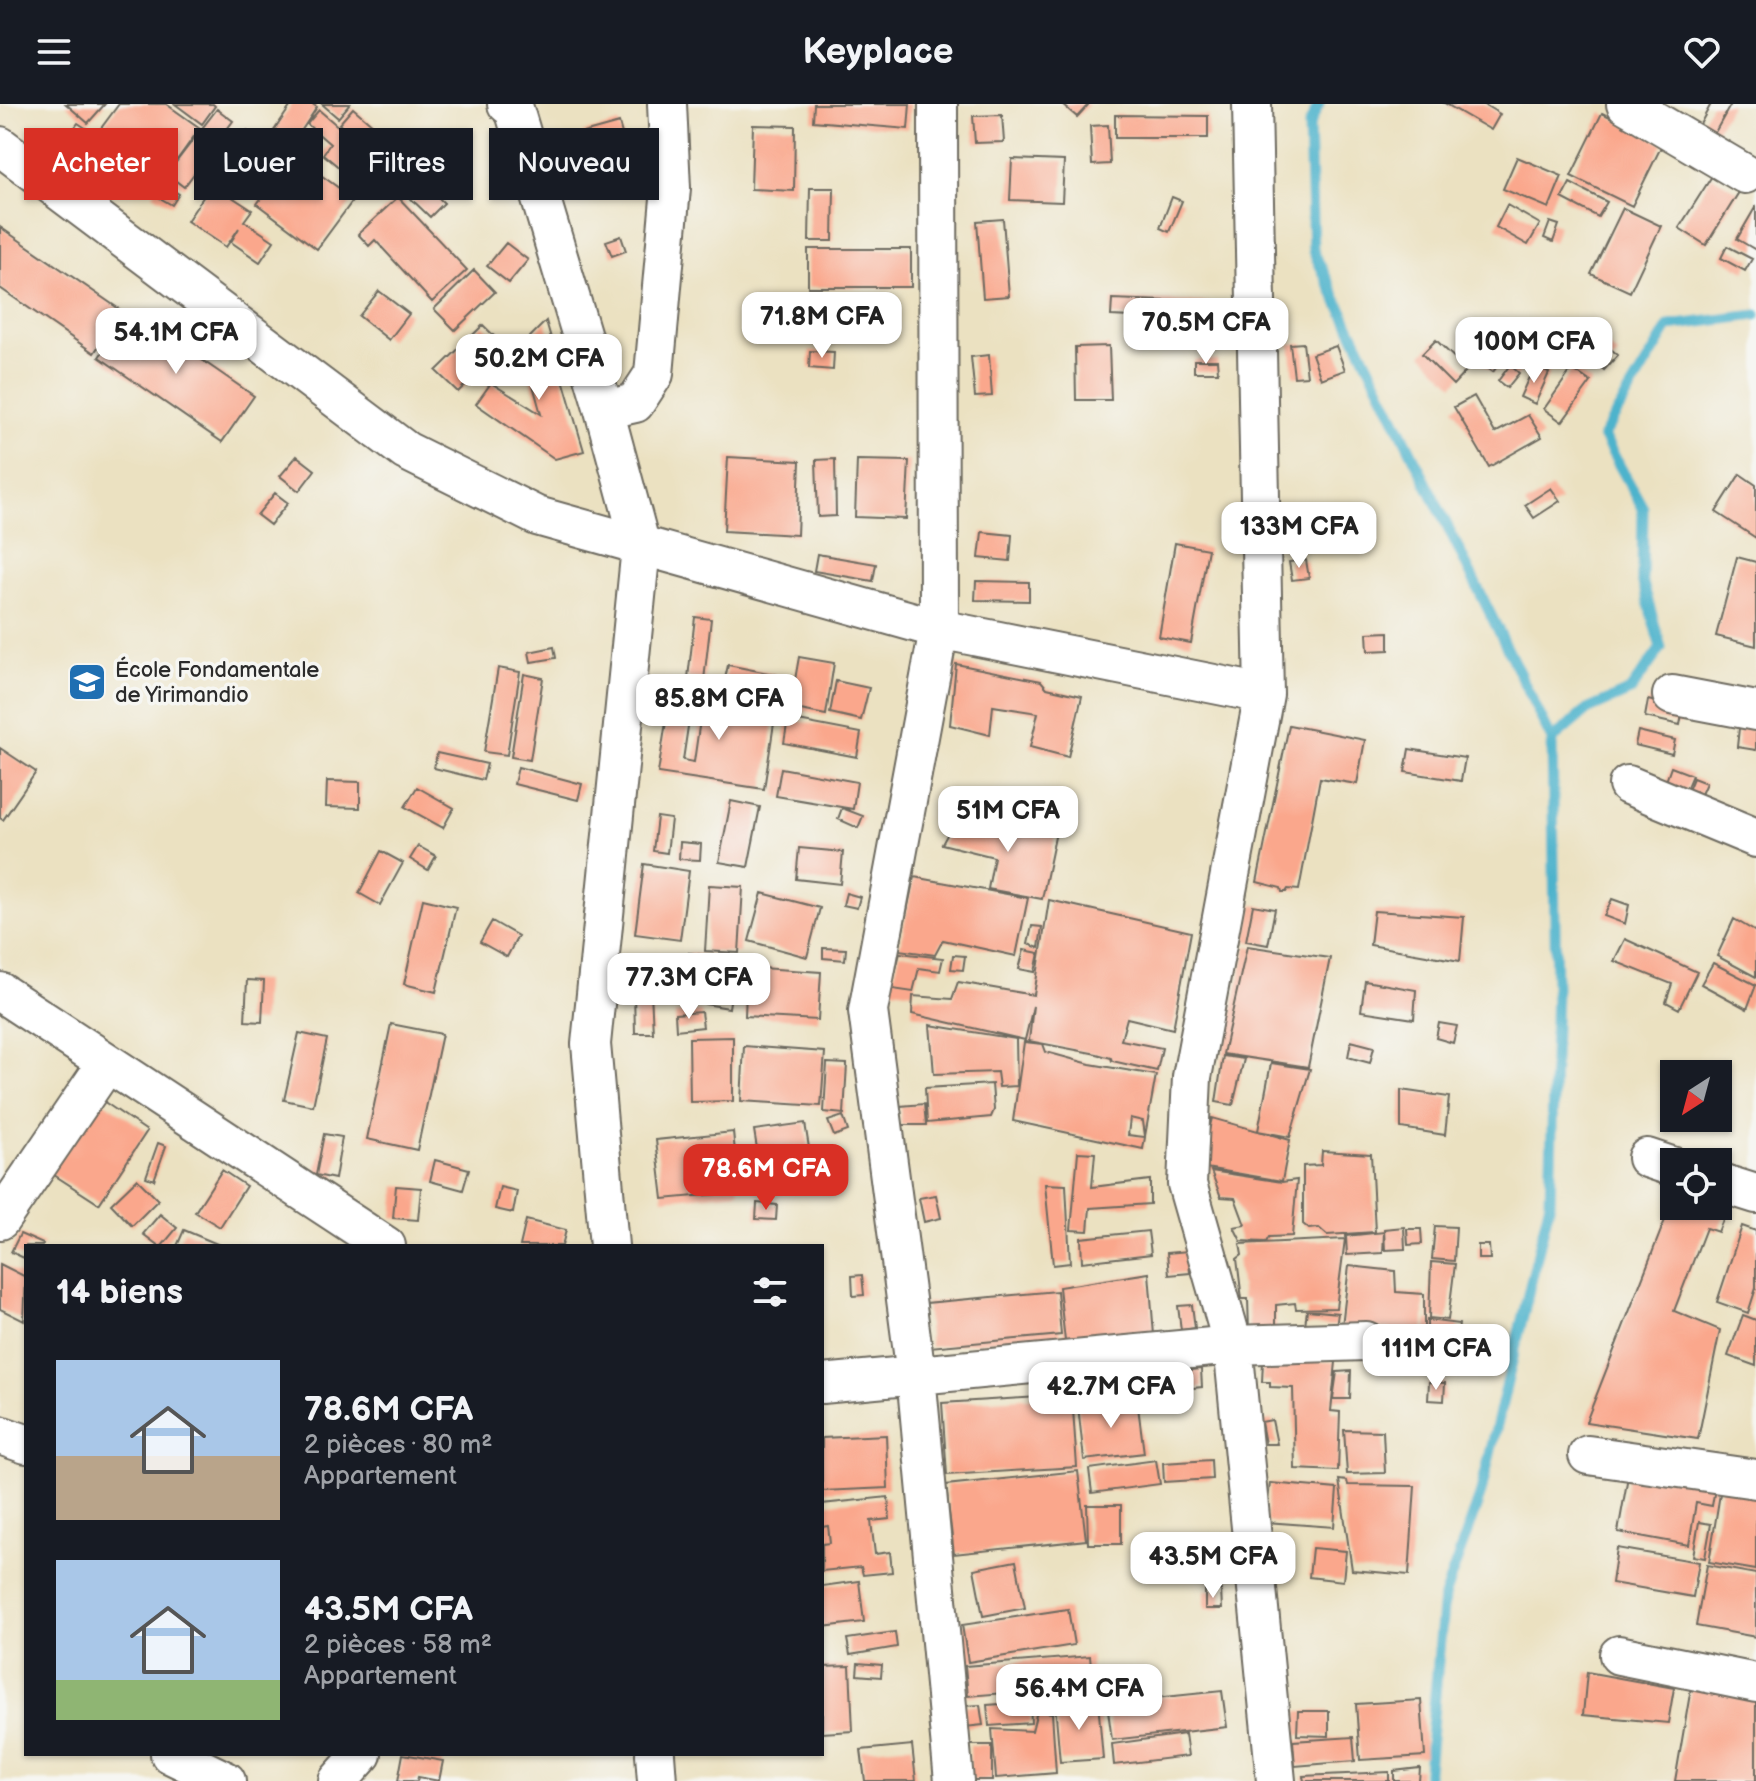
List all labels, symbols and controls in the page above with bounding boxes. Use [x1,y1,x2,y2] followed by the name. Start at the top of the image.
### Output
[32,30,76,74] icon: menu
[1680,30,1724,74] icon: heart
[803,31,953,74] text: Keyplace
[24,128,178,200] chip: Acheter
[194,128,323,200] chip: Louer
[339,128,473,200] chip: Filtres
[489,128,659,200] chip: Nouveau
[730,292,914,360] pin: 71.8M CFA
[1114,298,1298,366] pin: 70.5M CFA
[760,302,884,333] text: 71.8M CFA
[84,308,268,376] pin: 54.1M CFA
[1141,308,1271,339] text: 70.5M CFA
[1451,317,1617,385] pin: 100M CFA
[114,318,238,349] text: 54.1M CFA
[1473,327,1595,358] text: 100M CFA
[447,334,631,402] pin: 50.2M CFA
[474,344,604,375] text: 50.2M CFA
[1216,502,1382,570] pin: 133M CFA
[1239,512,1359,543] text: 133M CFA
[115,656,319,709] place label: École Fondamentale de Yirimandio
[66,661,108,703] school or university icon: École Fondamentale de Yirimandio
[627,674,811,742] pin: 85.8M CFA
[654,684,784,715] text: 85.8M CFA
[934,786,1082,854] pin: 51M CFA
[956,796,1060,827] text: 51M CFA
[597,953,781,1021] pin: 77.3M CFA
[625,963,753,994] text: 77.3M CFA
[1660,1060,1732,1132] north arrow
[1660,1060,1732,1220] map controls
[674,1144,858,1212] pin: 78.6M CFA
[1660,1148,1732,1220] button: locate
[701,1154,831,1185] text: 78.6M CFA
[748,1270,792,1314] icon: filters
[56,1272,183,1313] text: 14 biens
[1353,1324,1519,1392] pin: 111M CFA
[1381,1334,1491,1365] text: 111M CFA
[1019,1362,1203,1430] pin: 42.7M CFA
[1047,1372,1175,1403] text: 42.7M CFA
[304,1389,473,1430] text: 78.6M CFA
[120,1392,216,1488] icon: home
[304,1430,492,1461] text: 2 pièces · 80 m²
[304,1461,457,1492] text: Appartement
[1121,1532,1305,1600] pin: 43.5M CFA
[1148,1542,1278,1573] text: 43.5M CFA
[304,1589,473,1630] text: 43.5M CFA
[120,1592,216,1688] icon: home
[304,1630,492,1661] text: 2 pièces · 58 m²
[304,1661,457,1692] text: Appartement
[987,1664,1171,1732] pin: 56.4M CFA
[1014,1674,1144,1705] text: 56.4M CFA

